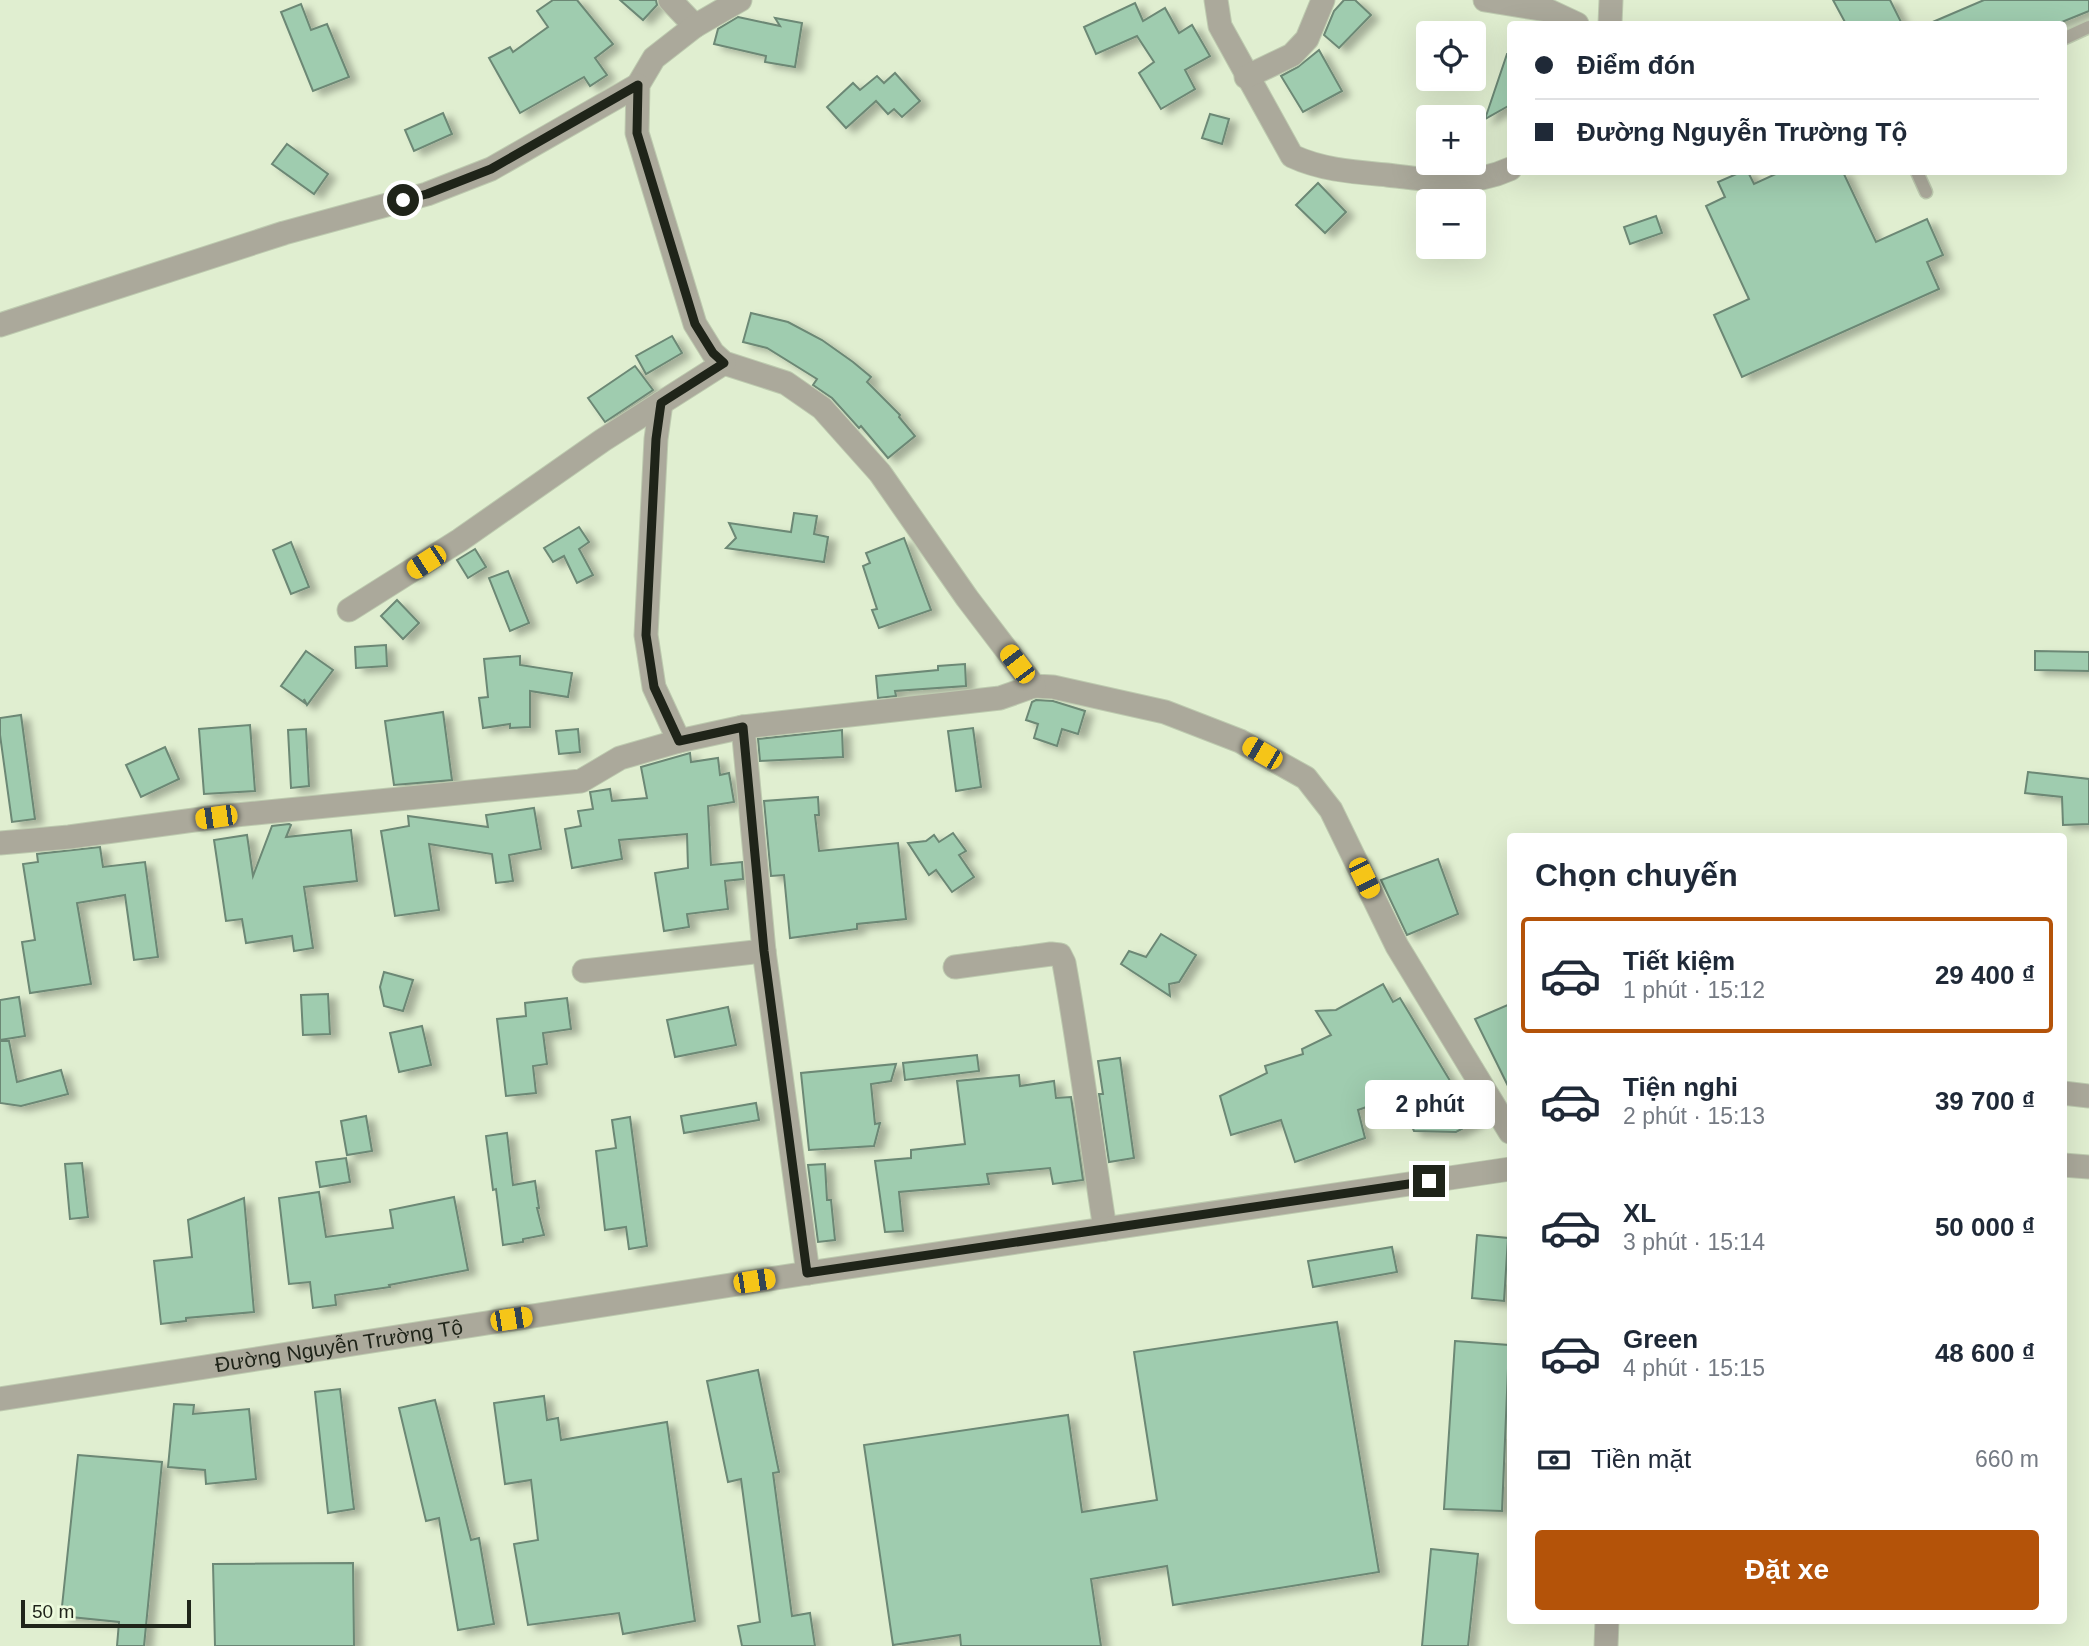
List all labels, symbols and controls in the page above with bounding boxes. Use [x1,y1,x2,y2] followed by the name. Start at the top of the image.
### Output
[1416,21,1486,259] map controls
[1416,21,1486,91] button: locate
[1577,50,1695,80] text: Điểm đón
[1416,105,1486,175] button: +
[1577,117,1907,147] text: Đường Nguyễn Trường Tộ
[387,184,419,216] route start
[1416,189,1486,259] button: −
[403,542,450,582] car
[996,641,1039,687] car
[1239,733,1286,773] car
[194,804,239,830] car
[1346,855,1383,901] car
[1535,857,1738,893] text: Chọn chuyến
[1539,944,1602,1007] icon: car
[1623,946,1735,976] text: Tiết kiệm
[1935,960,2035,990] text: 29 400 ₫
[1623,977,1765,1003] text: 1 phút · 15:12
[1539,1070,1602,1133] icon: car
[1623,1072,1738,1102] text: Tiện nghi
[1364,1080,1494,1128] callout: 2 phút
[1935,1086,2035,1116] text: 39 700 ₫
[1396,1091,1465,1117] text: 2 phút
[1623,1103,1765,1129] text: 2 phút · 15:13
[1413,1165,1445,1197] route end
[1539,1196,1602,1259] icon: car
[1623,1198,1656,1228] text: XL
[1935,1212,2035,1242] text: 50 000 ₫
[1623,1229,1765,1255] text: 3 phút · 15:14
[732,1267,777,1295] car
[489,1305,534,1333] car
[213,1315,464,1376] street label: Đường Nguyễn Trường Tộ
[1539,1322,1602,1385] icon: car
[1623,1324,1698,1354] text: Green
[1935,1338,2035,1368] text: 48 600 ₫
[1623,1355,1765,1381] text: 4 phút · 15:15
[1535,1441,1573,1479] icon: cash
[1591,1444,1691,1474] text: Tiền mặt
[1975,1446,2039,1472] text: 660 m
[1535,1530,2039,1610] button: Đặt xe
[21,1597,191,1629] scale bar
[32,1601,74,1622] text: 50 m

